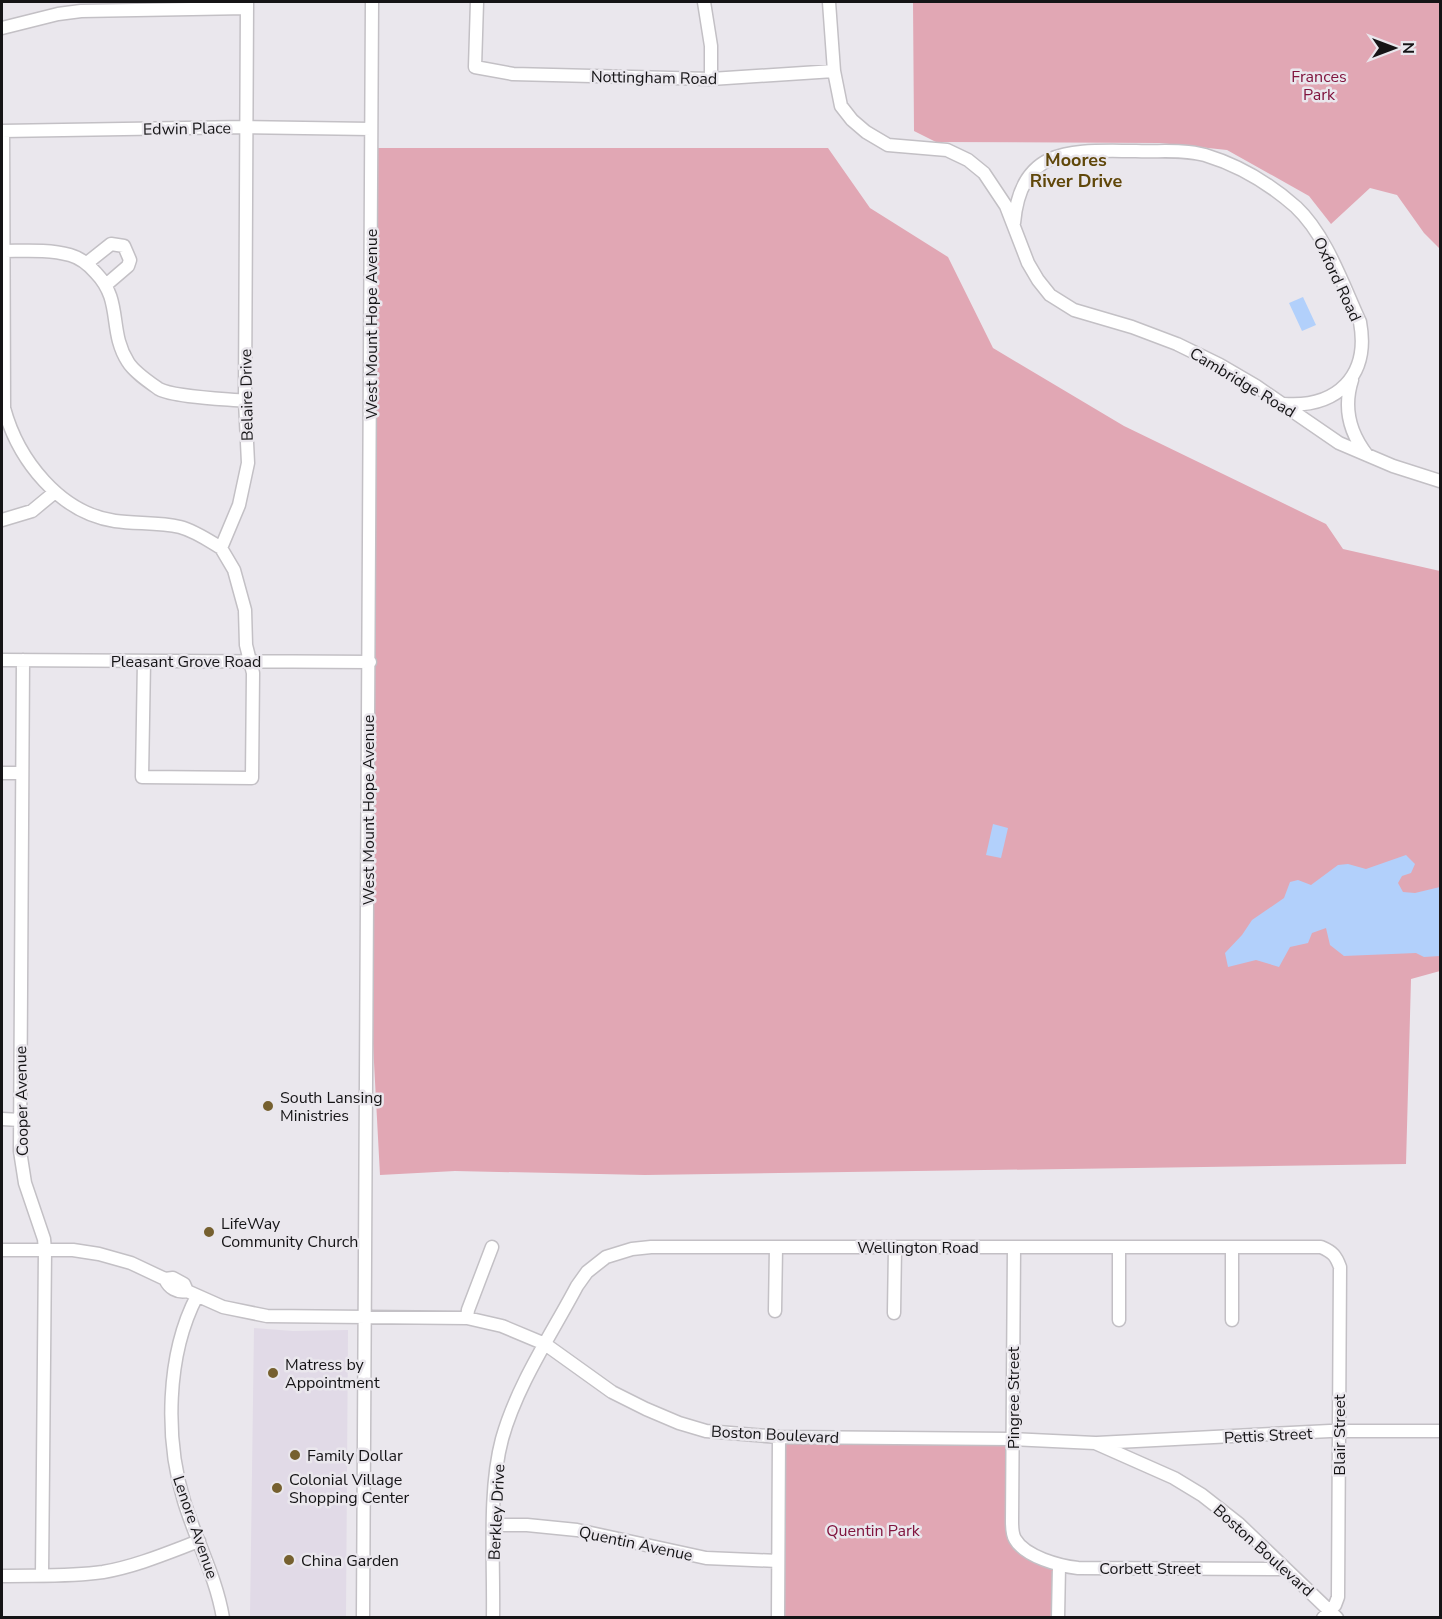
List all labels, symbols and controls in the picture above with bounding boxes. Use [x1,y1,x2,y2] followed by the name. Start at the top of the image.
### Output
[1364,18,1424,78] north arrow
[1397,42,1419,54] text: N
[591,66,717,90] street label: Nottingham Road
[1291,66,1347,106] park label: Frances Park
[143,117,231,141] street label: Edwin Place
[1030,148,1122,193] district label: Moores River Drive
[361,229,383,419] street label: West Mount Hope Avenue
[1308,234,1366,325] street label: Oxford Road
[1185,343,1300,423] street label: Cambridge Road
[235,349,259,441] street label: Belaire Drive
[111,651,261,673] street label: Pleasant Grove Road
[358,715,380,905] street label: West Mount Hope Avenue
[10,1046,34,1156] street label: Cooper Avenue
[280,1087,383,1127] place label: South Lansing Ministries
[261,1099,275,1113] marker: South Lansing Ministries
[221,1213,358,1253] place label: LifeWay Community Church
[202,1225,216,1239] marker: LifeWay Community Church
[857,1237,979,1259] street label: Wellington Road
[1003,1346,1025,1449] street label: Pingree Street
[285,1354,380,1394] place label: Matress by Appointment
[266,1366,280,1380] marker: Matress by Appointment
[1329,1394,1351,1476] street label: Blair Street
[710,1421,840,1449] street label: Boston Boulevard
[1223,1423,1313,1449] street label: Pettis Street
[307,1445,403,1467] place label: Family Dollar
[288,1448,302,1462] marker: Family Dollar
[483,1463,511,1561] street label: Berkley Drive
[289,1469,410,1509] place label: Colonial Village Shopping Center
[167,1473,223,1582] street label: Lenore Avenue
[270,1481,284,1495] marker: Colonial Village Shopping Center
[1208,1500,1318,1602] street label: Boston Boulevard
[826,1520,921,1542] park label: Quentin Park
[577,1521,695,1567] street label: Quentin Avenue
[301,1550,399,1572] place label: China Garden
[282,1553,296,1567] marker: China Garden
[1099,1558,1201,1580] street label: Corbett Street

